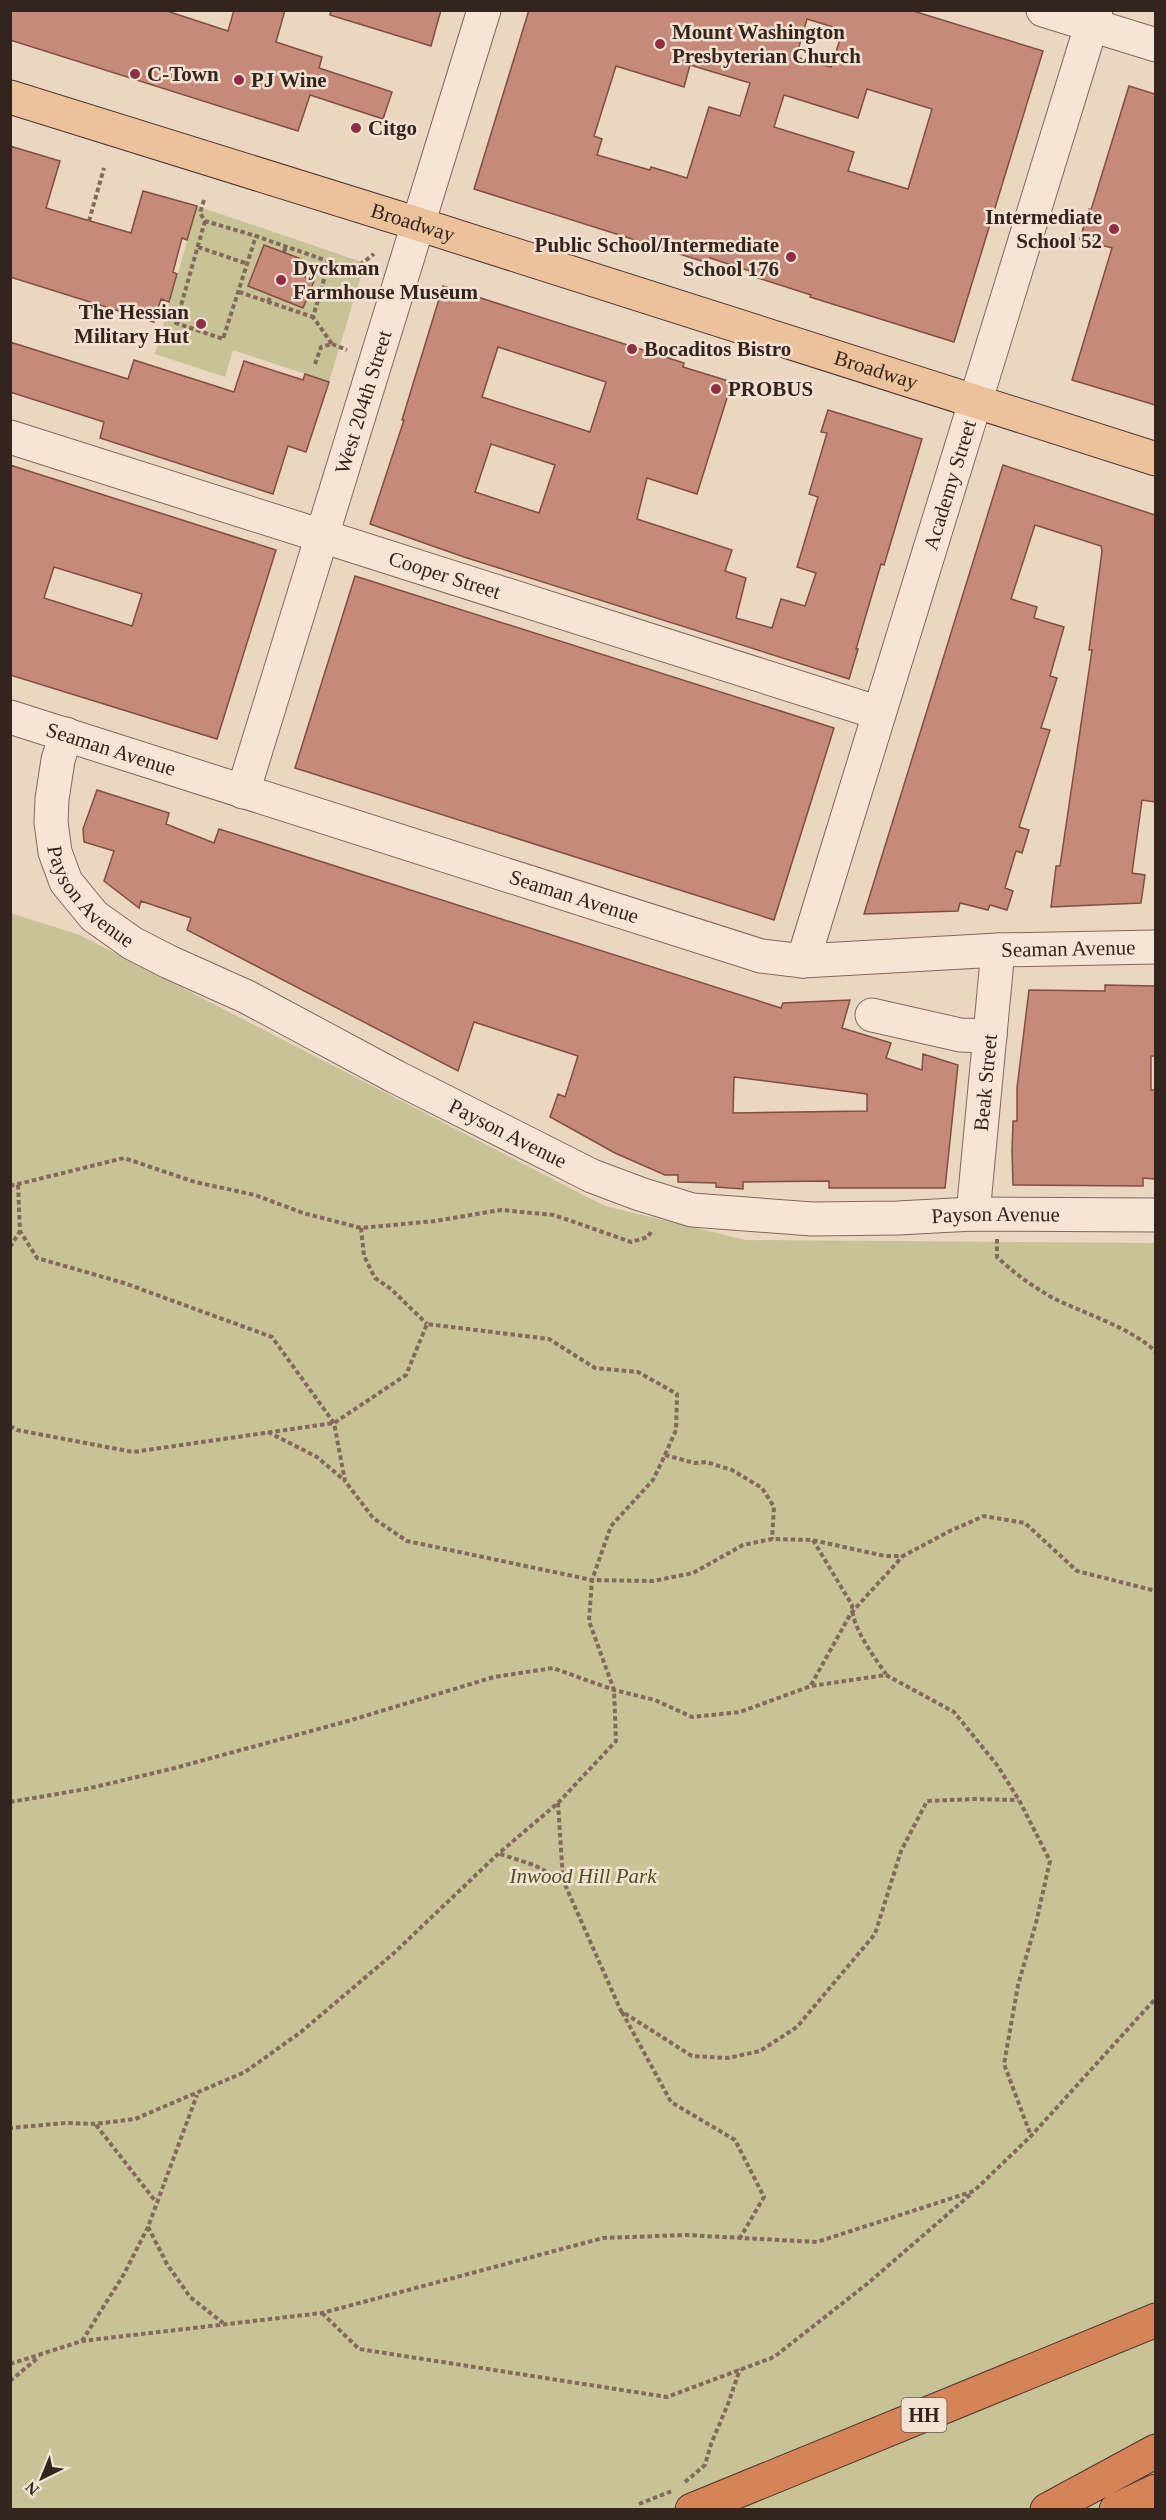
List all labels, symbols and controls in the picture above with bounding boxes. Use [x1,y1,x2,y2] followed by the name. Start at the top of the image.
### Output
[672,20,861,68] place label: Mount Washington Presbyterian Church
[653,37,667,51] marker: Mount Washington Presbyterian Church
[147,62,219,86] place label: C-Town
[128,67,142,81] marker: C-Town
[251,68,327,92] place label: PJ Wine
[232,73,246,87] marker: PJ Wine
[368,116,417,140] place label: Citgo
[349,121,363,135] marker: Citgo
[368,198,458,247] street label: Broadway
[985,205,1102,253] place label: Intermediate School 52
[1107,222,1121,236] marker: Intermediate School 52
[535,233,779,281] place label: Public School/Intermediate School 176
[784,250,798,264] marker: Public School/Intermediate School 176
[293,256,478,304] place label: Dyckman Farmhouse Museum
[274,273,288,287] marker: Dyckman Farmhouse Museum
[74,300,189,348] place label: The Hessian Military Hut
[194,317,208,331] marker: The Hessian Military Hut
[330,327,397,477] street label: West 204th Street
[644,337,791,361] place label: Bocaditos Bistro
[625,342,639,356] marker: Bocaditos Bistro
[831,345,921,395] street label: Broadway
[728,377,813,401] place label: PROBUS
[709,382,723,396] marker: PROBUS
[918,417,981,553] street label: Academy Street
[386,546,504,604] street label: Cooper Street
[43,717,179,781] street label: Seaman Avenue
[42,844,139,953] street label: Payson Avenue
[506,865,642,928] street label: Seaman Avenue
[1001,935,1136,962] street label: Seaman Avenue
[969,1033,1002,1132] street label: Beak Street
[445,1094,571,1173] street label: Payson Avenue
[931,1202,1060,1228] street label: Payson Avenue
[509,1864,657,1888] park label: Inwood Hill Park
[902,2398,946,2432] road number: HH
[12,2448,72,2508] north arrow
[22,2478,42,2499] text: N

